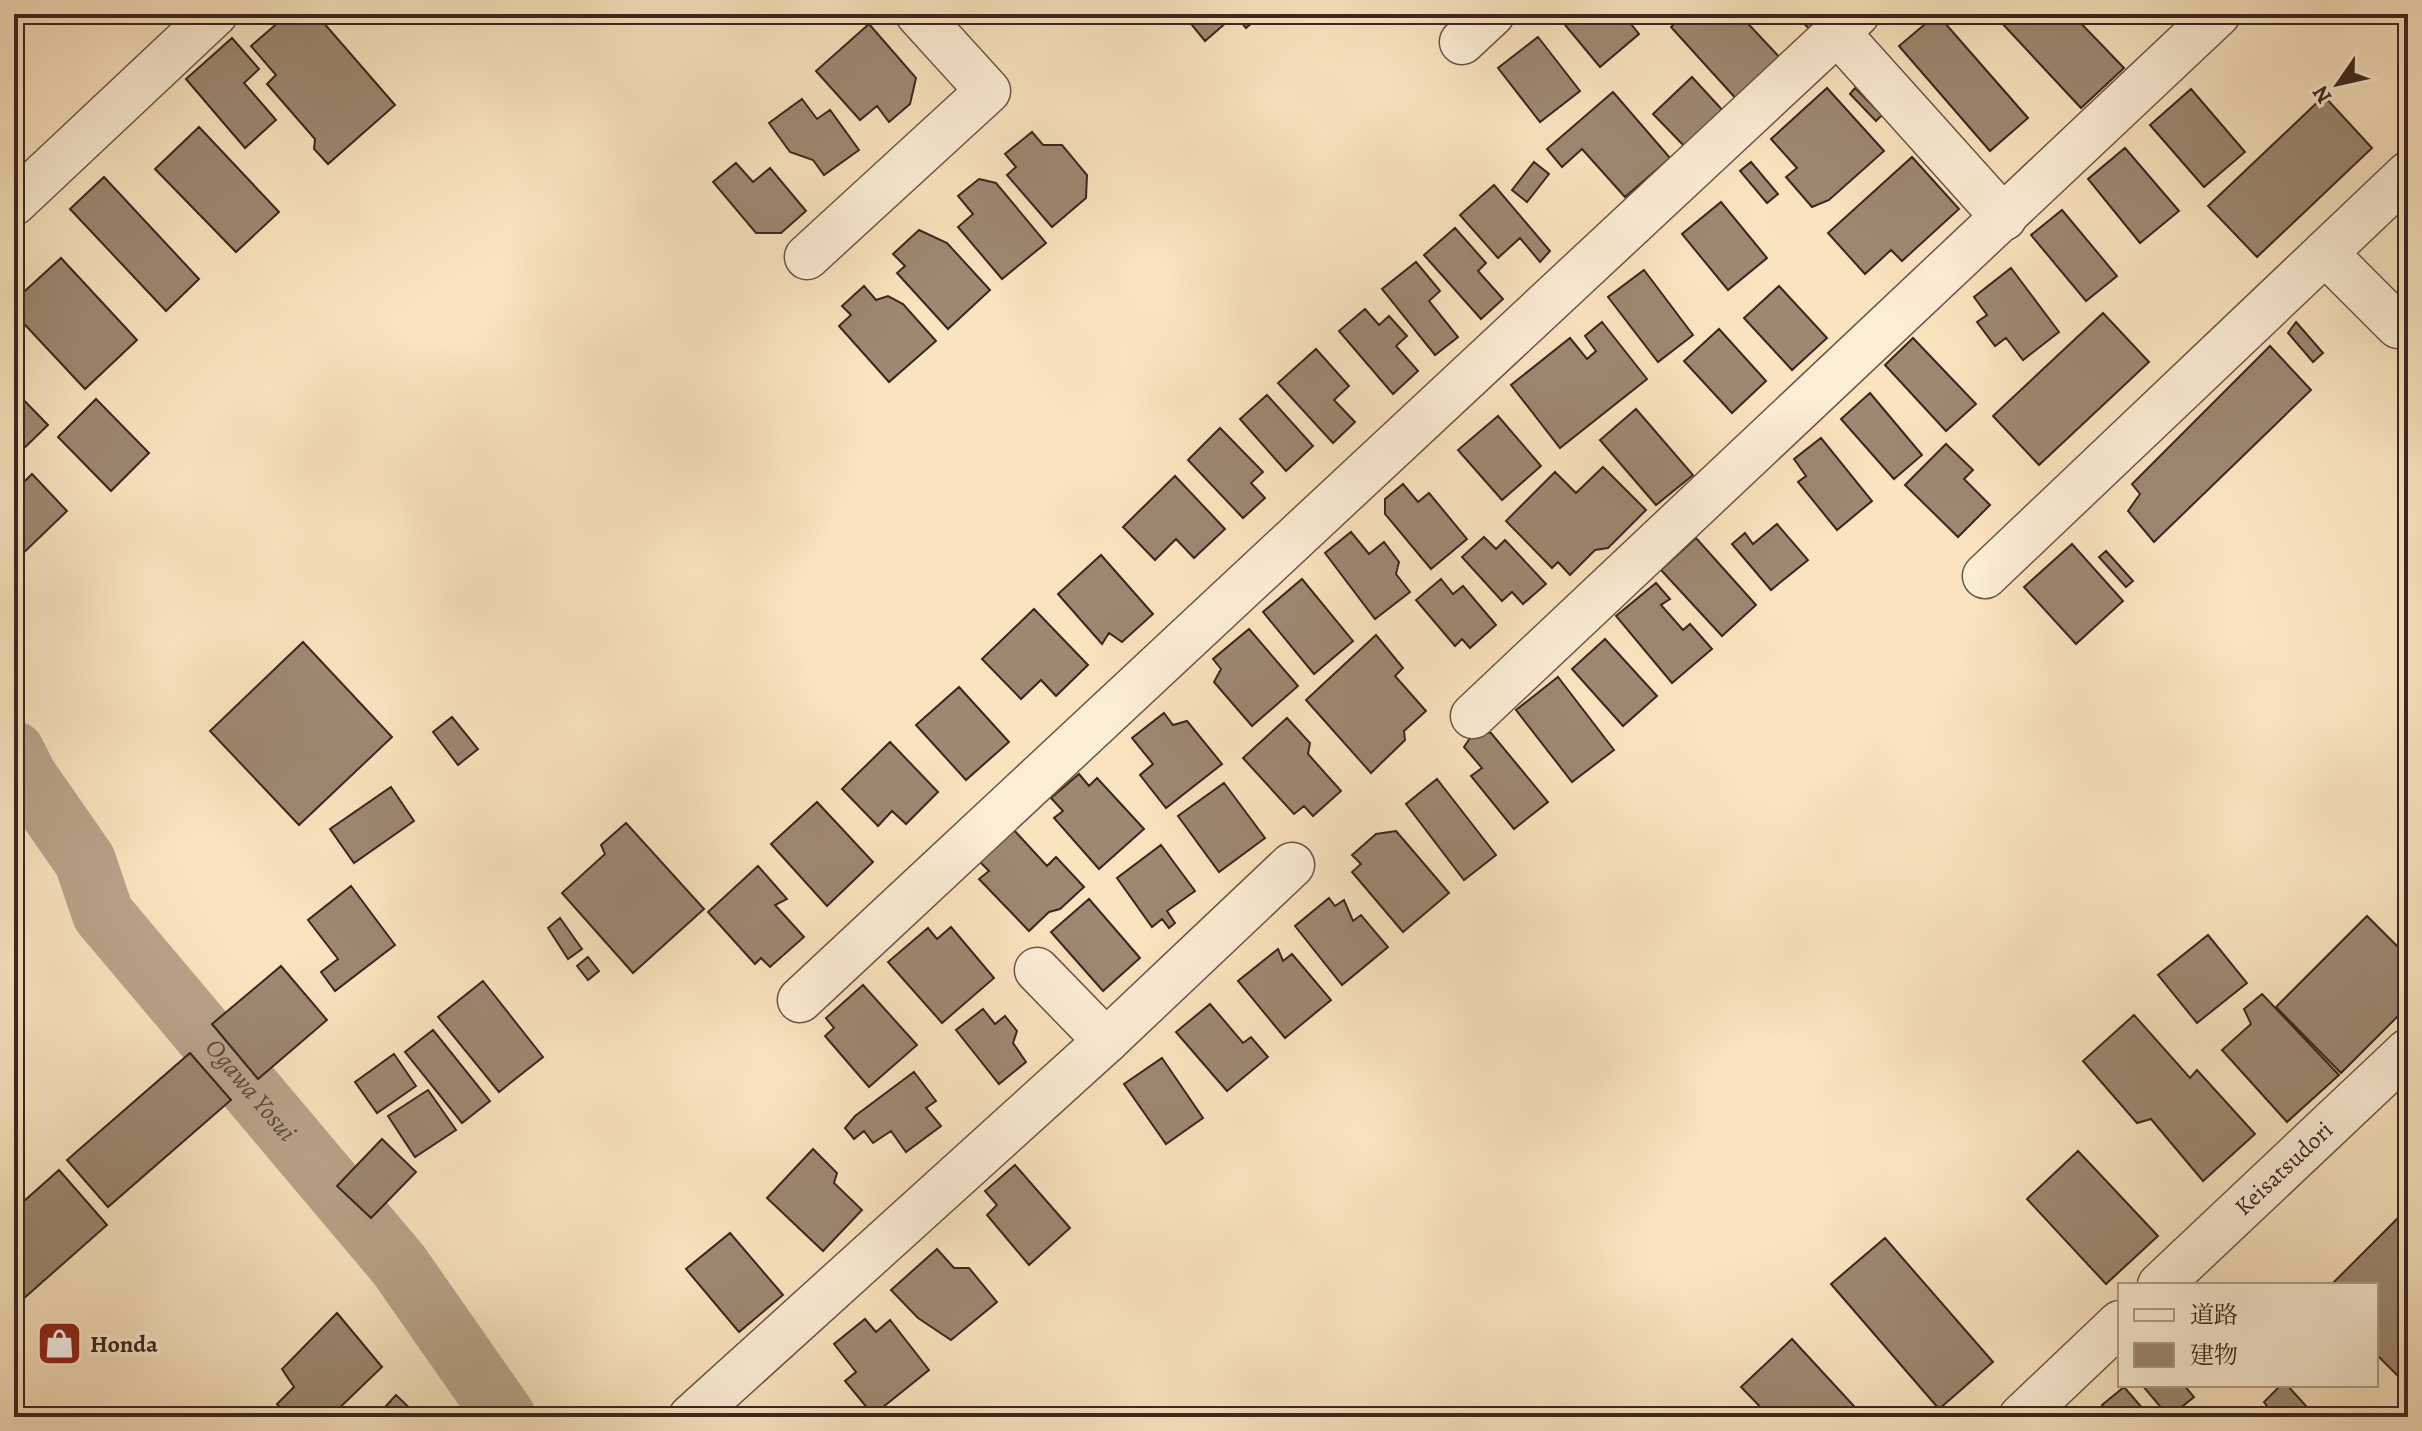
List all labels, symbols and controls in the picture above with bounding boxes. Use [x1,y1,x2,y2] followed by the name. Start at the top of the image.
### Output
[2298,44,2378,124] north arrow
[2305,80,2339,110] text: N
[197,1031,304,1149] water label: Ogawa Yosui
[2228,1114,2340,1223] street label: Keisatsudori
[2118,1283,2378,1387] legend
[2190,1299,2238,1331] text: 道路
[35,1320,83,1368] shop icon: Honda
[90,1328,158,1360] place label: Honda
[2190,1339,2238,1371] text: 建物

